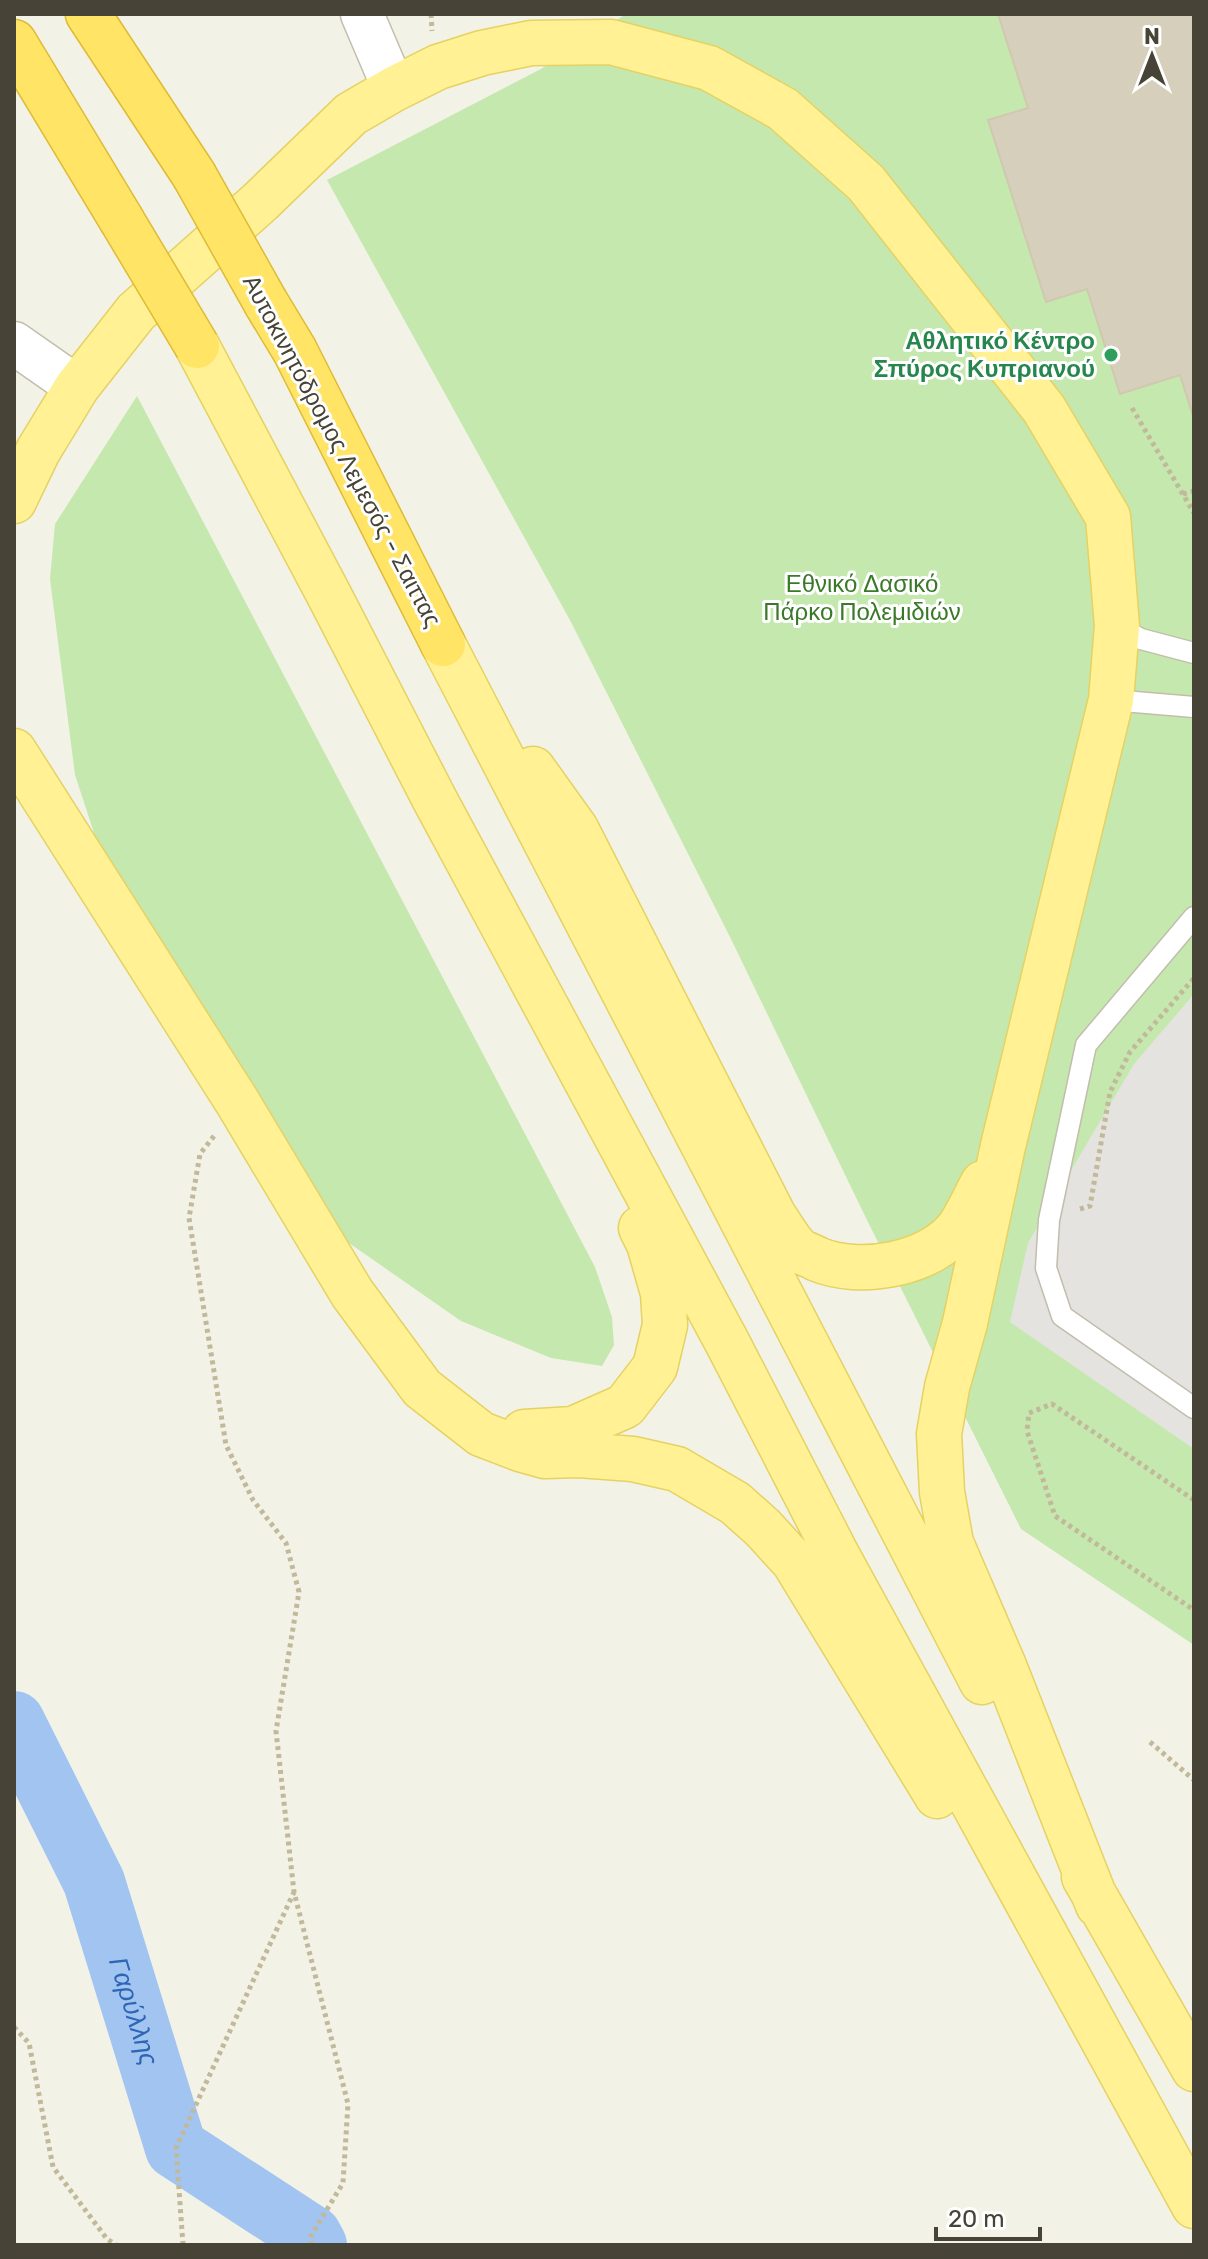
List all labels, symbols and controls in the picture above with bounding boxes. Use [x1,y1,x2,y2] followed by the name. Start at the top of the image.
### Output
[1112,16,1192,96] north arrow
[1144,23,1160,50] text: N
[237,270,447,632] street label: Αυτοκινητόδρομος Λεμεσός - Σαιττας
[874,327,1095,383] place label: Αθλητικό Κέντρο Σπύρος Κυπριανού
[1102,346,1120,364] marker: Αθλητικό Κέντρο Σπύρος Κυπριανού
[763,570,961,626] park label: Εθνικό Δασικό Πάρκο Πολεμιδιών
[103,1953,165,2069] water label: Γαρύλλης
[936,2191,1040,2241] scale bar
[948,2205,1005,2233] text: 20 m

